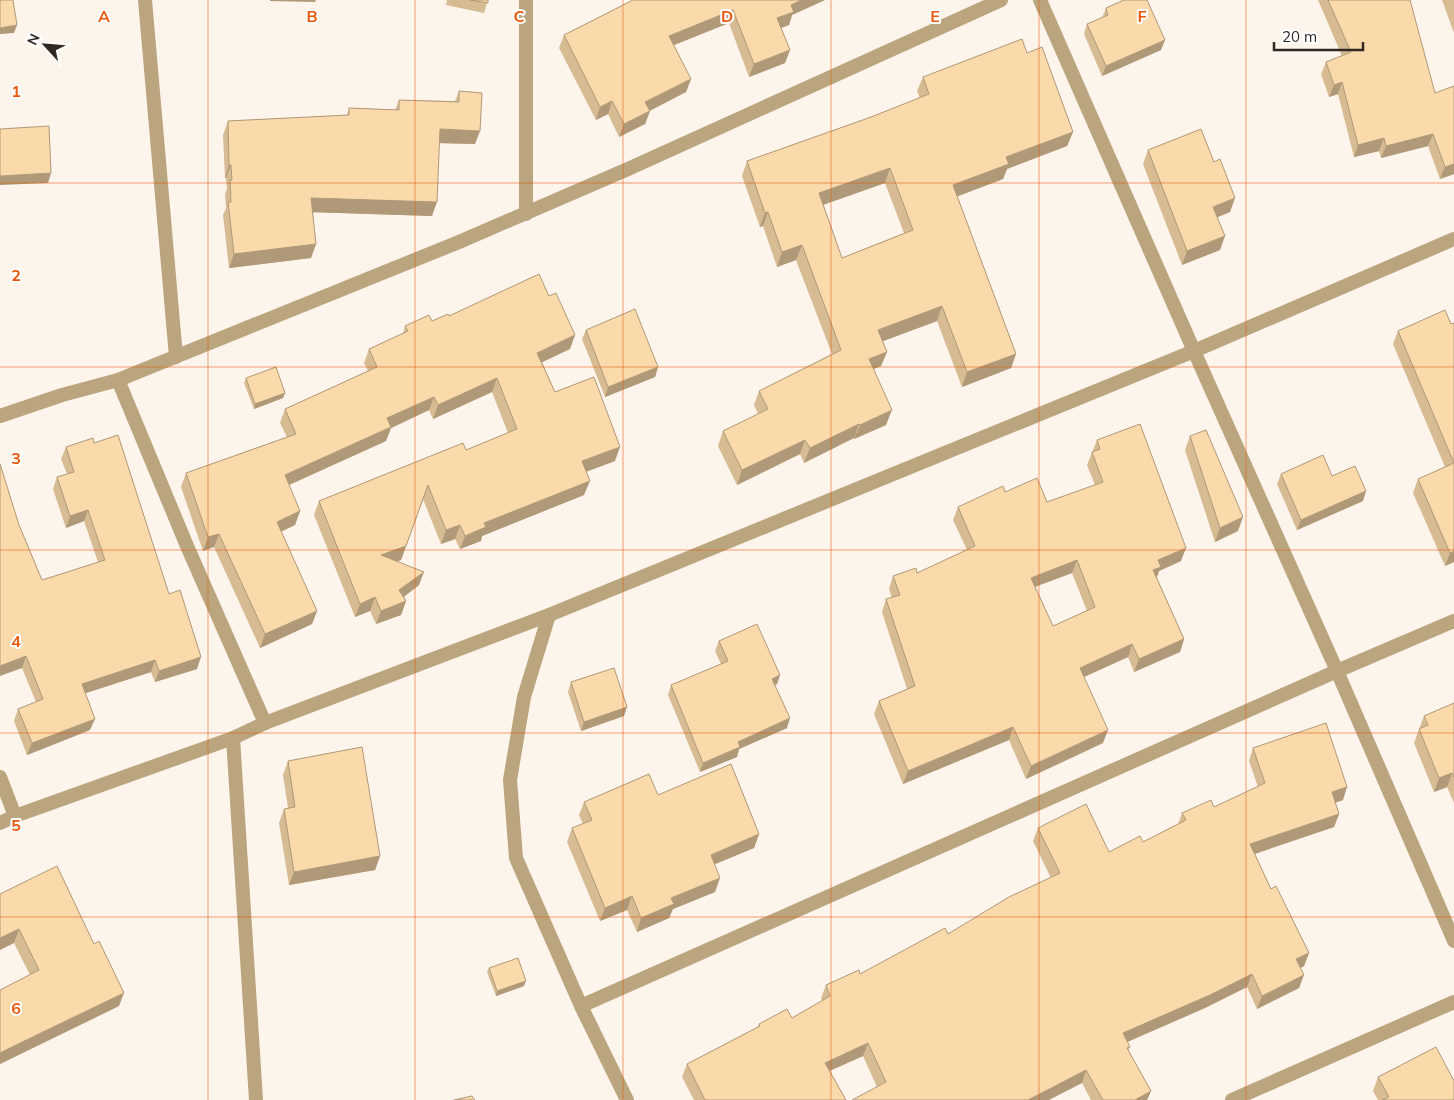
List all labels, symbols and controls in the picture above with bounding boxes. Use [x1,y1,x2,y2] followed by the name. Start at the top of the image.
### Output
[98,6,110,26] text: A
[306,6,318,26] text: B
[514,6,525,26] text: C
[721,6,733,26] text: D
[930,6,940,26] text: E
[1137,6,1147,26] text: F
[20,20,70,70] north arrow
[1274,20,1363,52] scale bar
[1282,27,1317,46] text: 20 m
[23,31,44,48] text: N
[11,81,21,101] text: 1
[11,265,21,285] text: 2
[11,448,21,468] text: 3
[11,631,21,651] text: 4
[11,815,21,835] text: 5
[11,998,21,1018] text: 6

